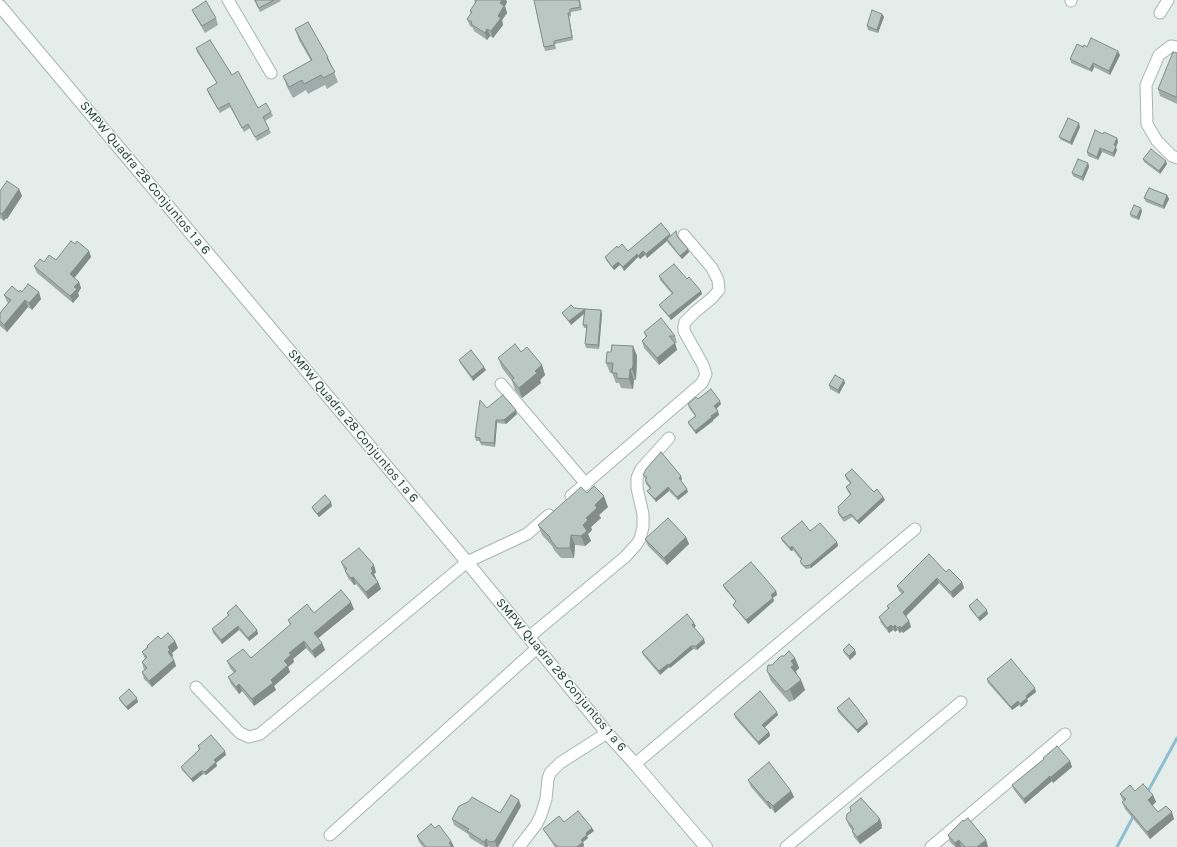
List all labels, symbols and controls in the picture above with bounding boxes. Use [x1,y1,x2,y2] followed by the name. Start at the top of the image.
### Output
[76,98,214,258] street label: SMPW Quadra 28 Conjuntos 1 a 6
[284,346,422,506] street label: SMPW Quadra 28 Conjuntos 1 a 6
[492,595,630,755] street label: SMPW Quadra 28 Conjuntos 1 a 6

